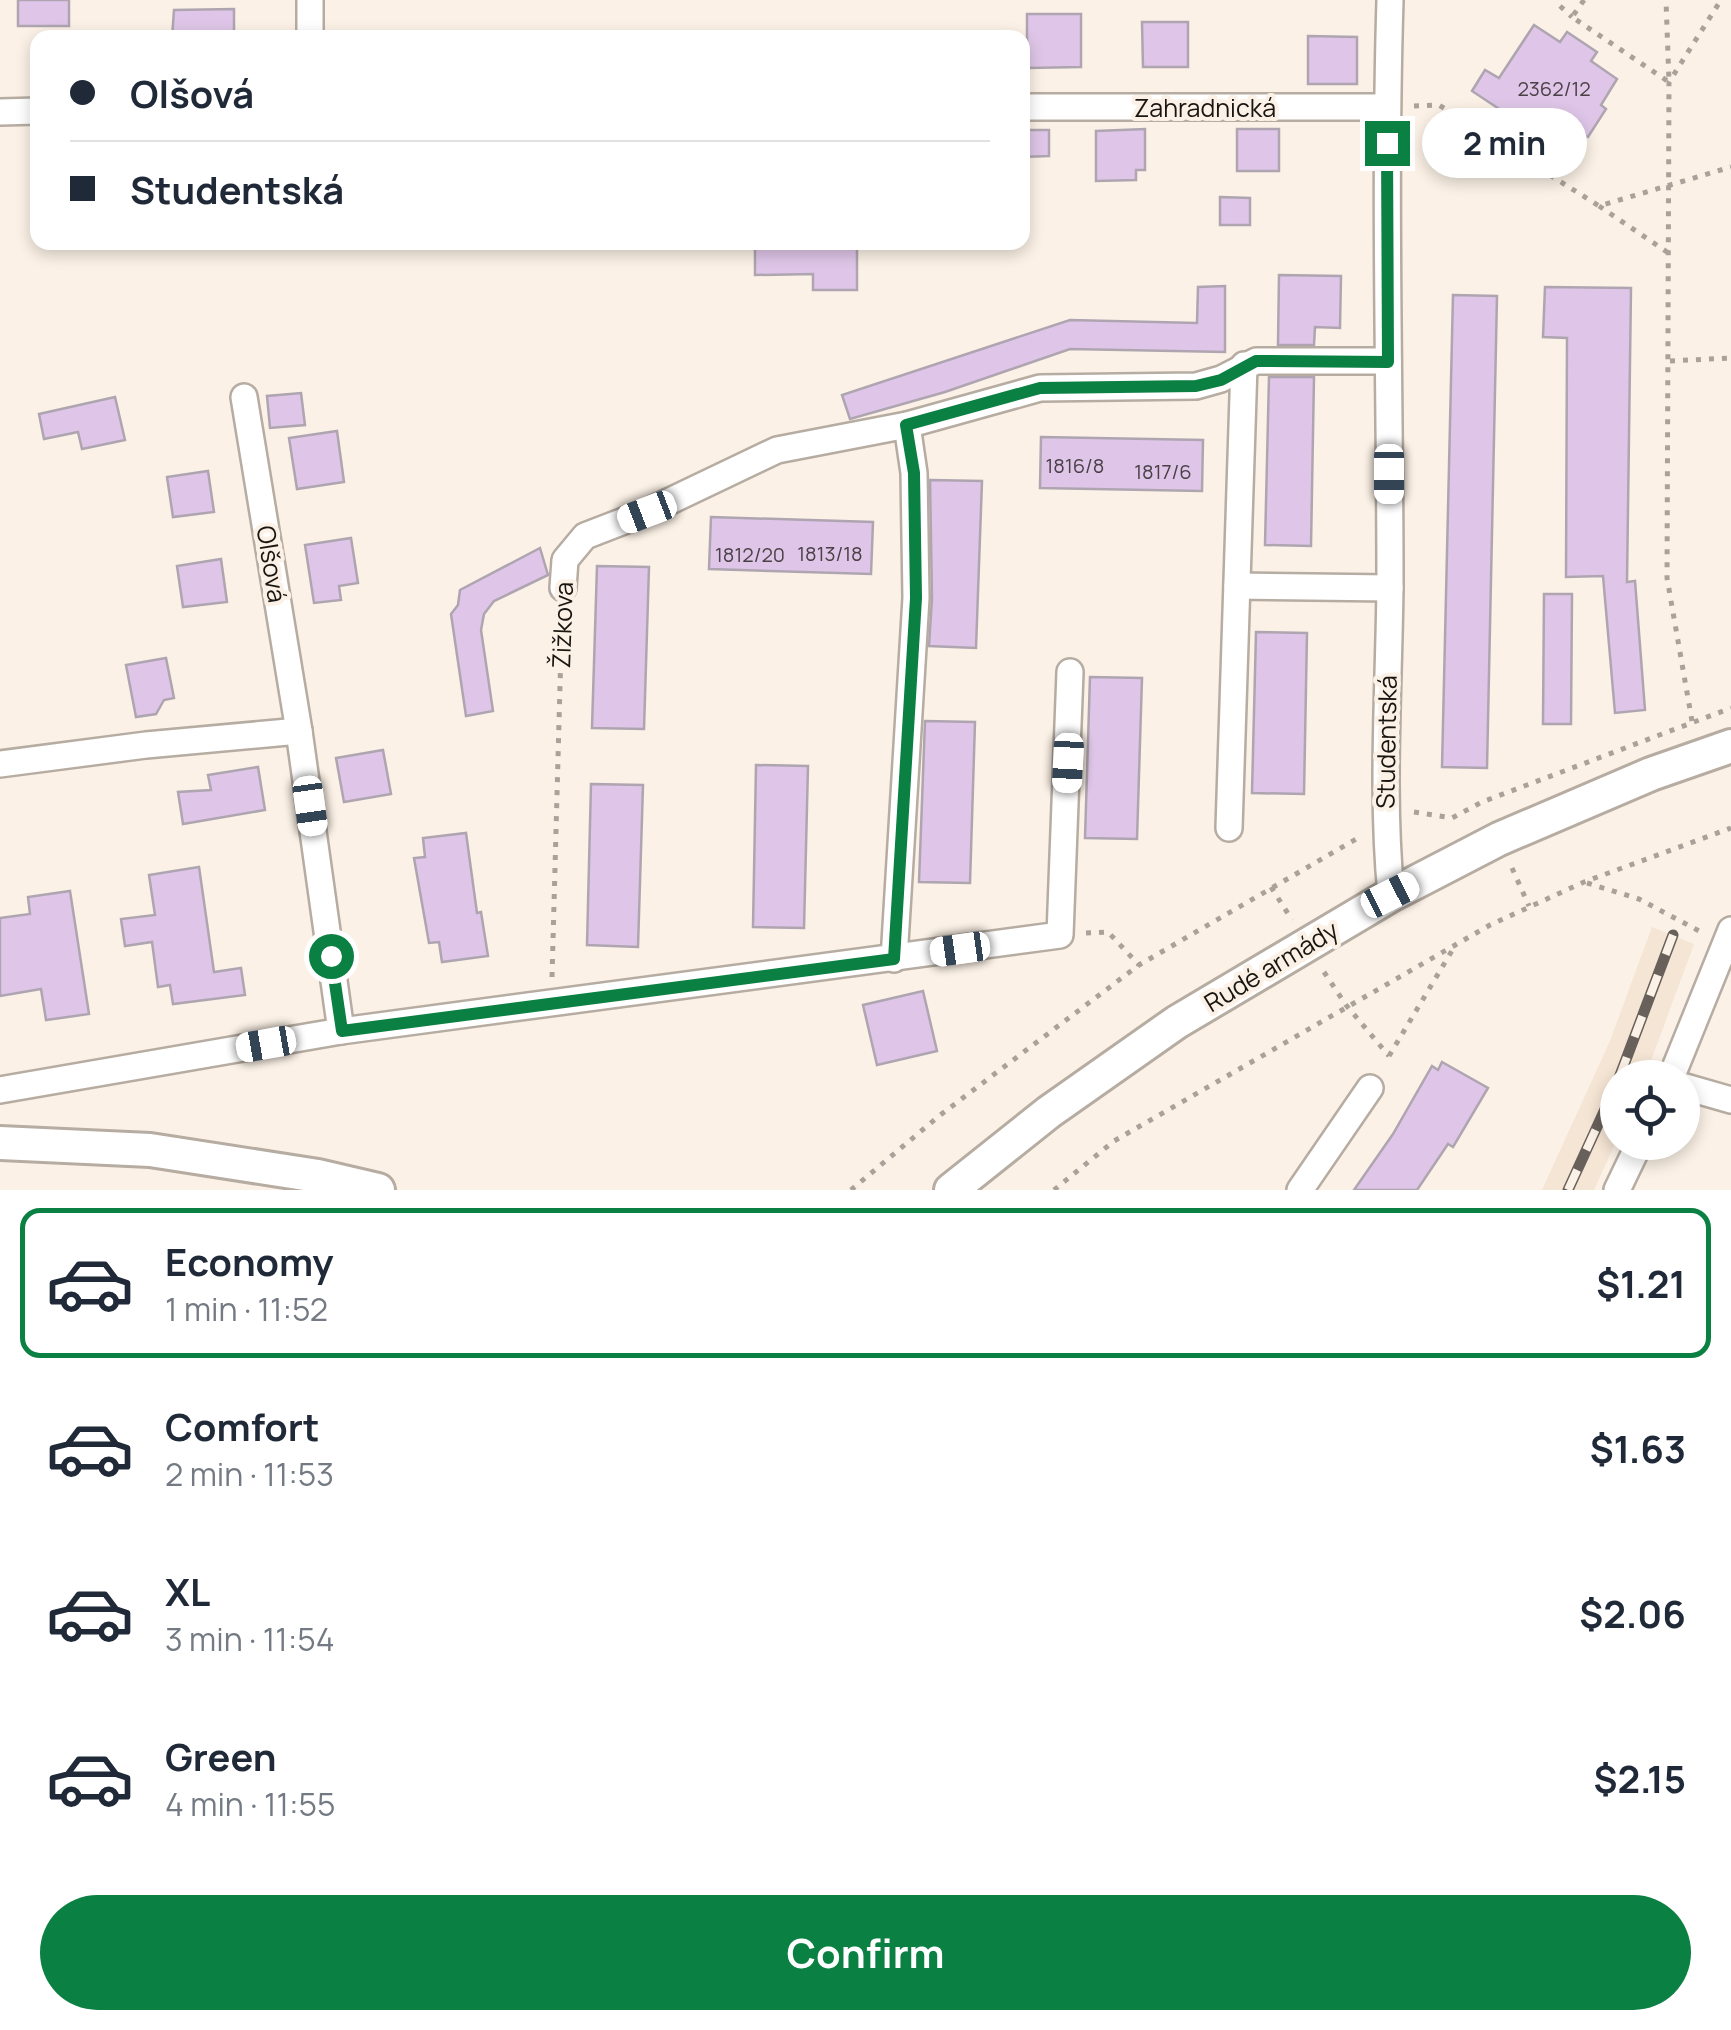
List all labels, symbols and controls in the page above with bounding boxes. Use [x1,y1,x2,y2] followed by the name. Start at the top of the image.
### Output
[130,67,254,119] text: Olšová
[1517,75,1591,102] house number: 2362/12
[1134,90,1276,125] street label: Zahradnická
[1422,108,1587,178] callout: 2 min
[1365,121,1410,166] route end
[1463,121,1546,165] text: 2 min
[130,163,344,215] text: Studentská
[1374,444,1404,504] car
[1046,452,1104,479] house number: 1816/8
[1134,458,1192,485] house number: 1817/6
[614,487,680,537] car
[249,523,295,605] street label: Olšová
[797,540,863,567] house number: 1813/18
[715,541,785,568] house number: 1812/20
[543,581,581,669] street label: Žižkova
[1367,675,1405,809] street label: Studentská
[1051,732,1085,794] car
[291,774,329,838] car
[1356,868,1424,922] car
[1197,912,1345,1020] street label: Rudé armády
[928,930,992,968] car
[309,934,354,979] route start
[234,1024,298,1064] car
[1600,1060,1700,1160] map controls
[1600,1060,1700,1160] button: locate
[165,1235,334,1287] text: Economy
[45,1238,135,1328] icon: car
[1596,1257,1686,1309] text: $1.21
[165,1287,328,1331] text: 1 min · 11:52
[165,1400,319,1452] text: Comfort
[45,1403,135,1493] icon: car
[1590,1422,1686,1474] text: $1.63
[165,1452,334,1496] text: 2 min · 11:53
[165,1565,210,1617] text: XL
[45,1568,135,1658] icon: car
[1579,1587,1686,1639] text: $2.06
[165,1617,335,1661] text: 3 min · 11:54
[165,1730,277,1782] text: Green
[45,1733,135,1823] icon: car
[1594,1752,1686,1804] text: $2.15
[165,1782,335,1826] text: 4 min · 11:55
[40,1895,1691,2010] button: Confirm

